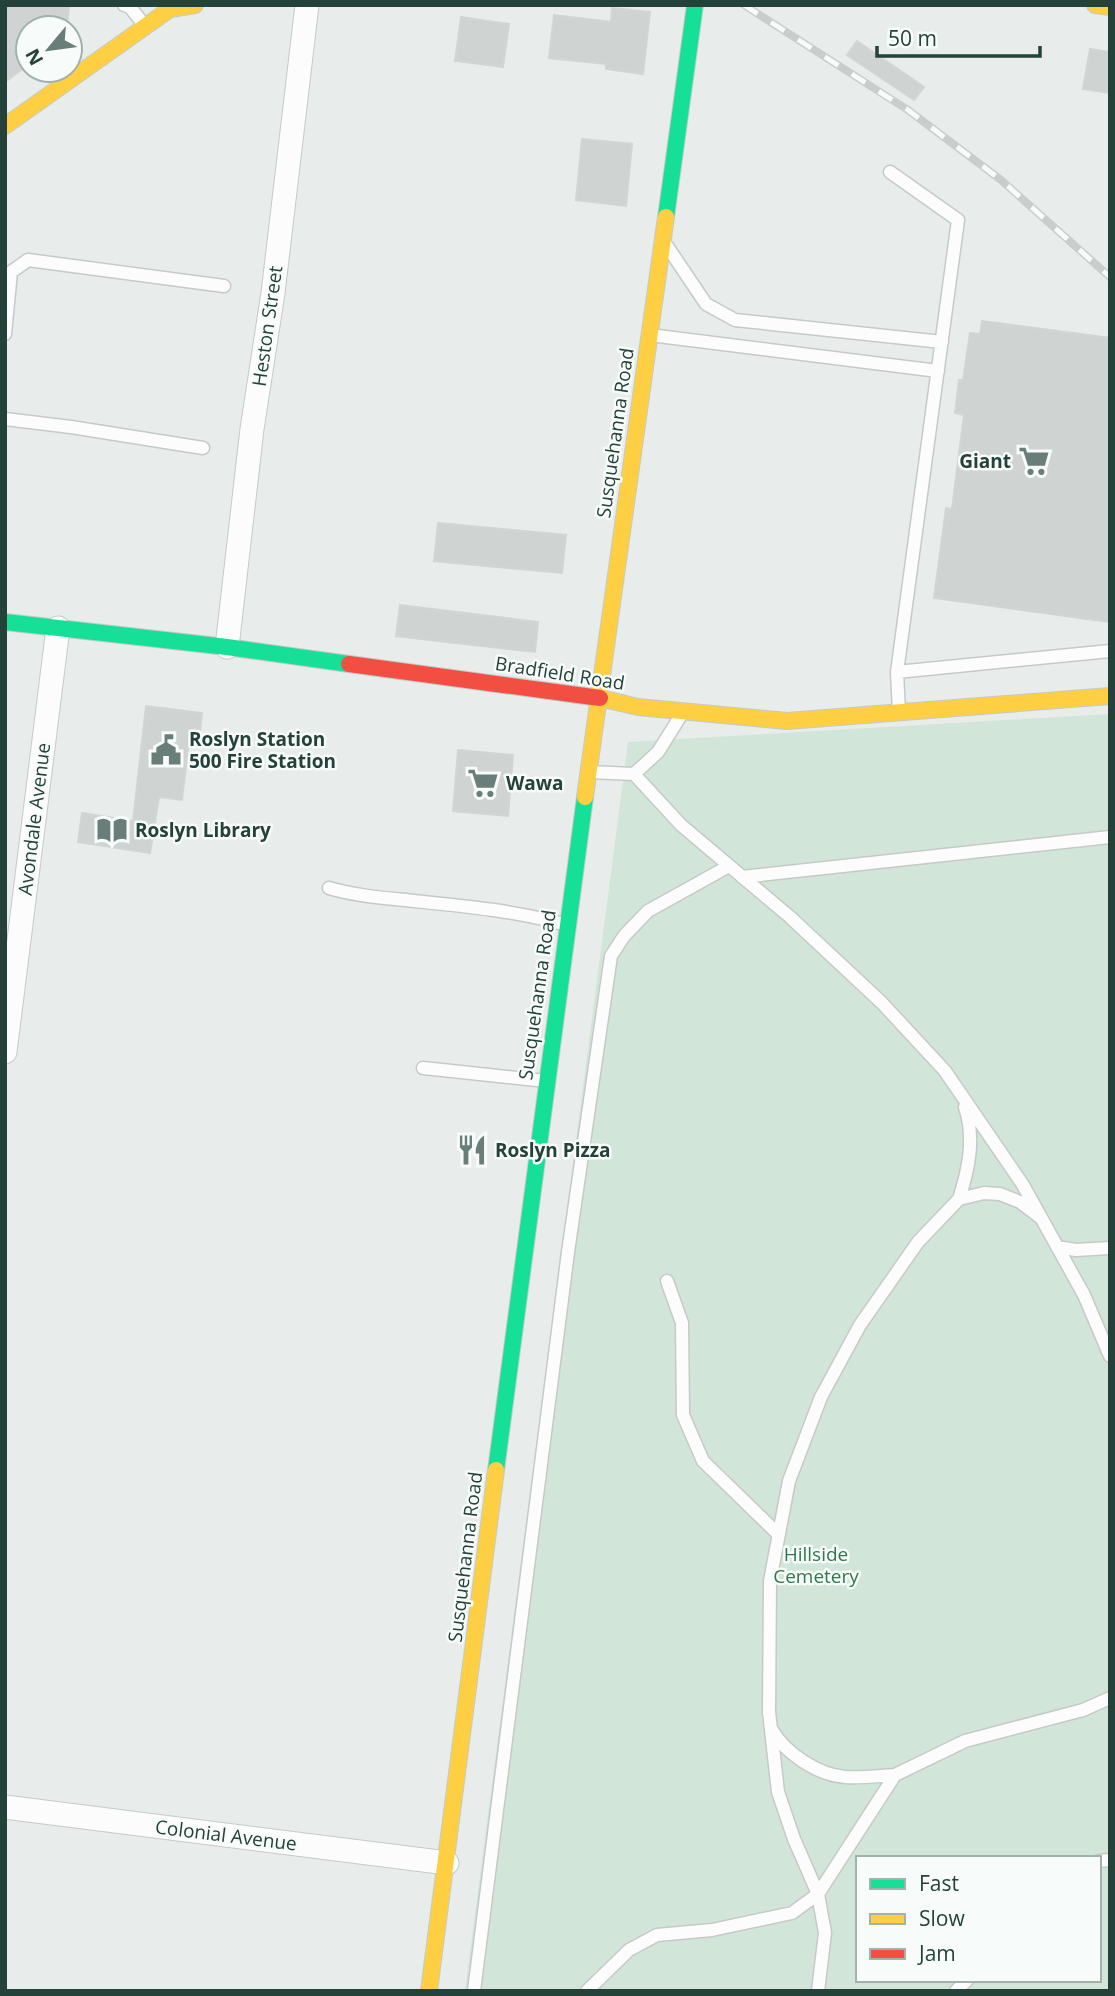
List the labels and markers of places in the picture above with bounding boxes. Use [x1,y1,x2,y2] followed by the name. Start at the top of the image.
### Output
[1017,444,1051,478] supermarket icon: Giant
[959,448,1011,474] place label: Giant
[189,726,336,774] place label: Roslyn Station 500 Fire Station
[149,733,183,767] public building icon: Roslyn Station 500 Fire Station
[466,766,500,800] supermarket icon: Wawa
[506,770,564,796] place label: Wawa
[95,813,129,847] library icon: Roslyn Library
[135,817,271,843] place label: Roslyn Library
[455,1133,489,1167] restaurant icon: Roslyn Pizza
[495,1137,611,1163] place label: Roslyn Pizza

